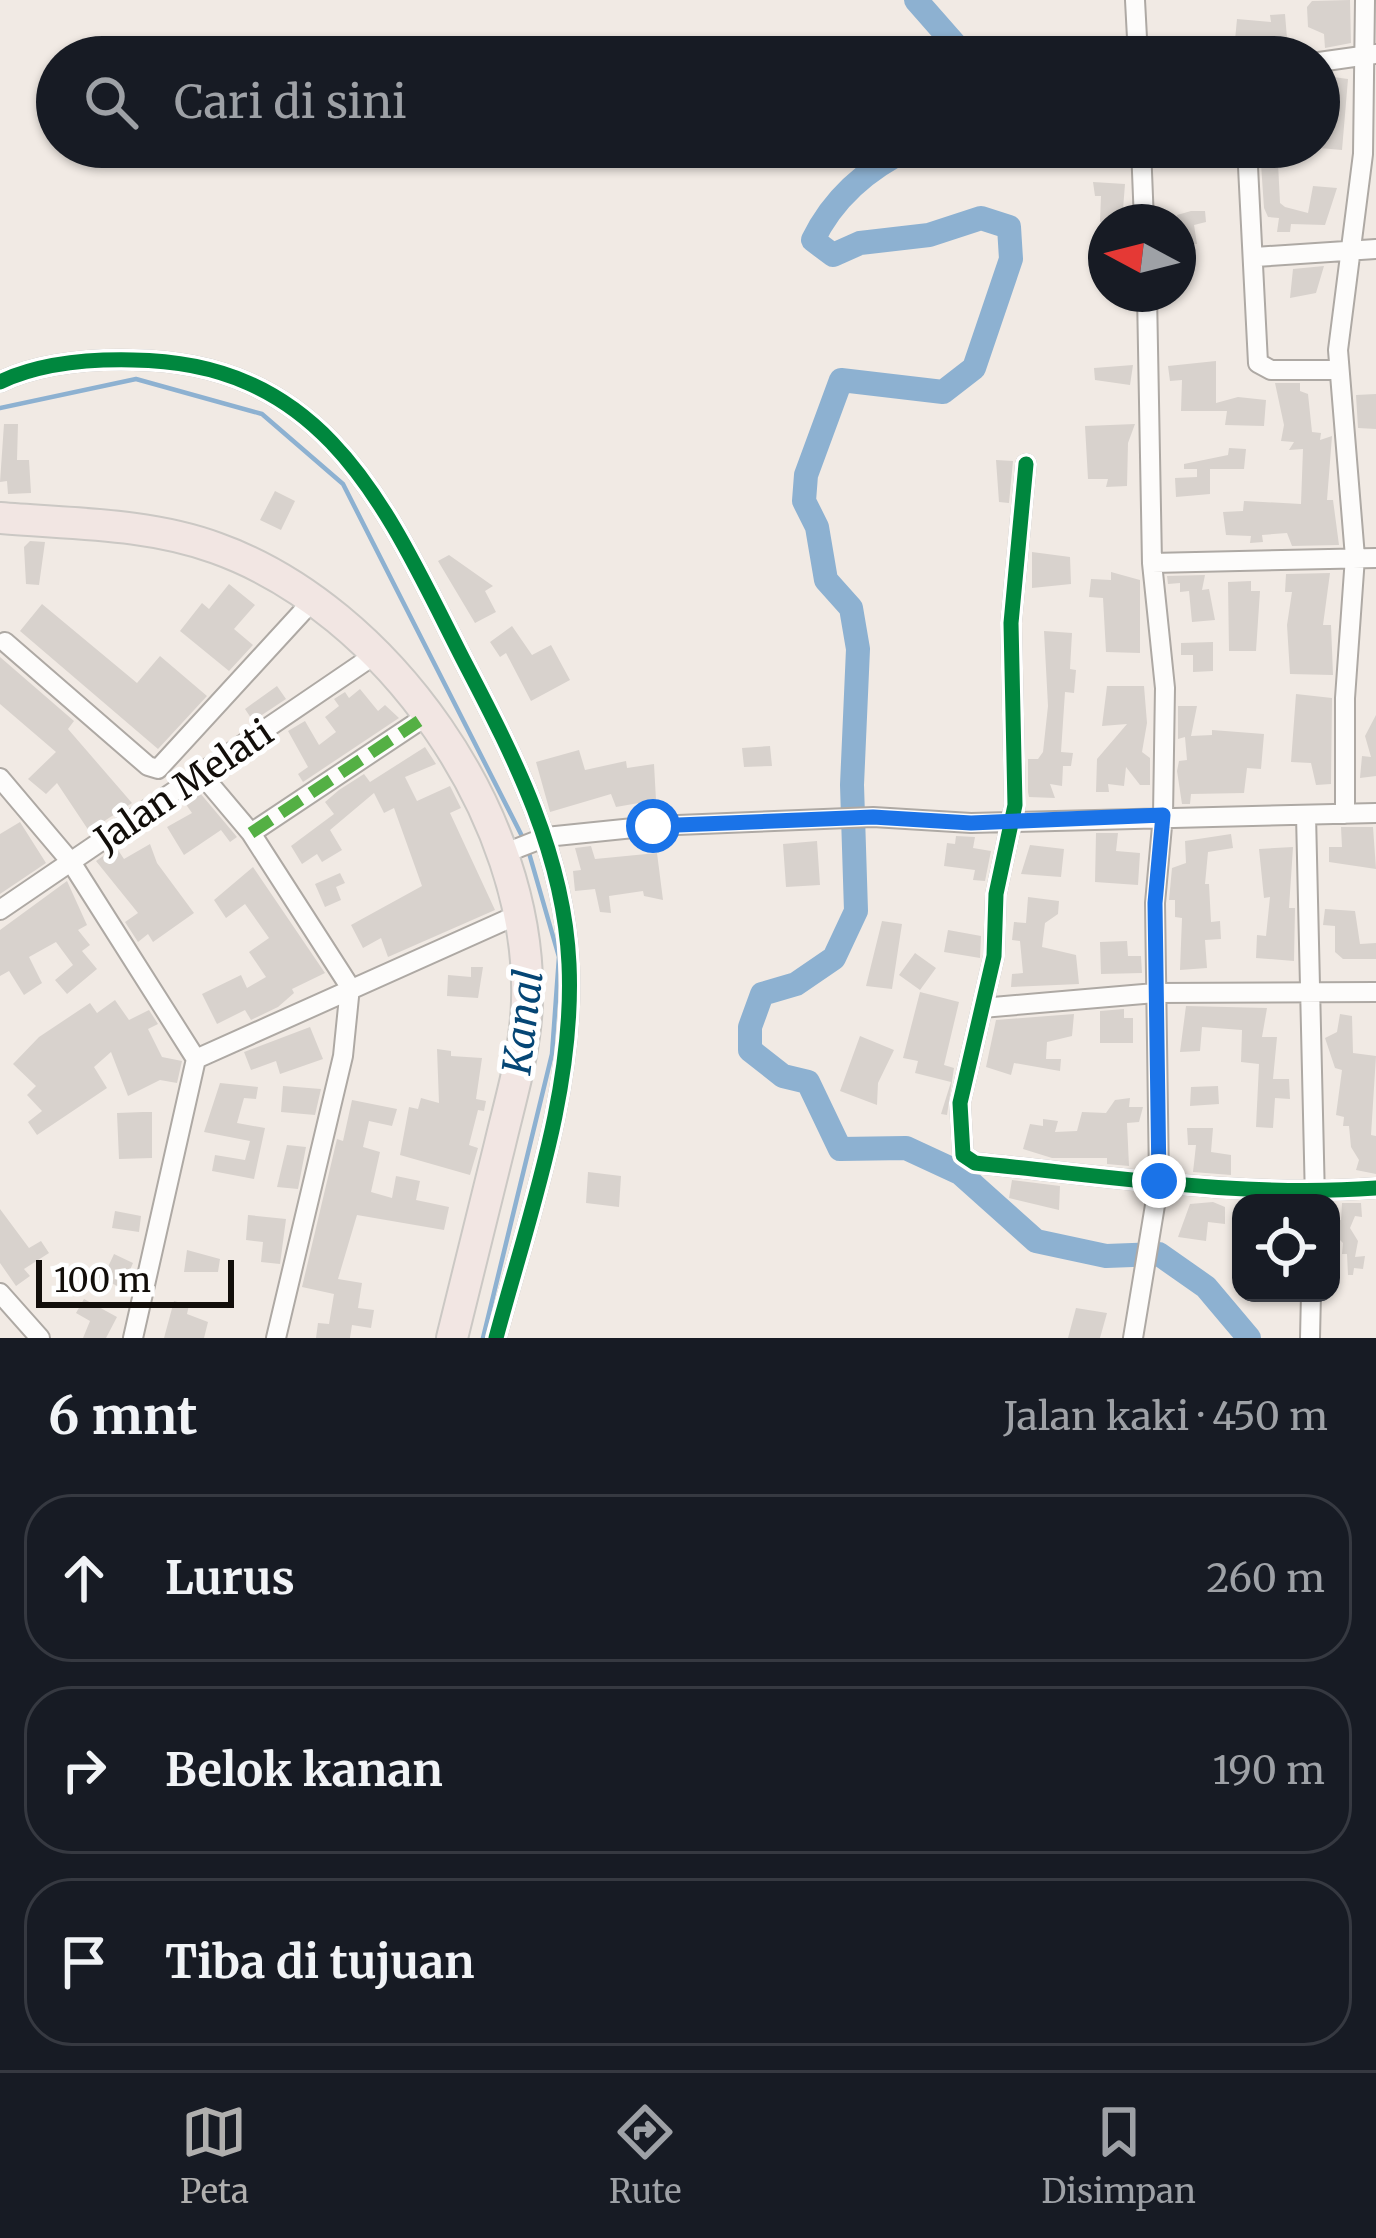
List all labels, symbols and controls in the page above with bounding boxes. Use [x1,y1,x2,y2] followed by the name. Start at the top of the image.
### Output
[36,36,1340,168] search box
[78,69,144,135] icon: search
[174,74,407,130] text: Cari di sini
[1088,204,1196,312] north arrow
[86,710,282,862] street label: Jalan Melati
[626,799,680,853] route start
[492,967,554,1078] water label: Kanal
[1132,1154,1186,1208] route end
[1232,1194,1340,1302] map controls
[1232,1194,1340,1302] button: locate
[36,1254,234,1307] scale bar
[54,1260,151,1301] text: 100 m
[48,1384,197,1448] text: 6 mnt
[1003,1392,1328,1441] text: Jalan kaki · 450 m
[51,1545,117,1611] icon: ahead
[165,1550,295,1606] text: Lurus
[1206,1554,1325,1603] text: 260 m
[51,1737,117,1803] icon: right
[165,1742,443,1798] text: Belok kanan
[1213,1746,1325,1795] text: 190 m
[51,1929,117,1995] icon: arrive
[165,1934,475,1990] text: Tiba di tujuan
[180,2099,249,2212] tab: Peta
[609,2099,681,2212] tab: Rute
[1042,2099,1196,2212] tab: Disimpan

